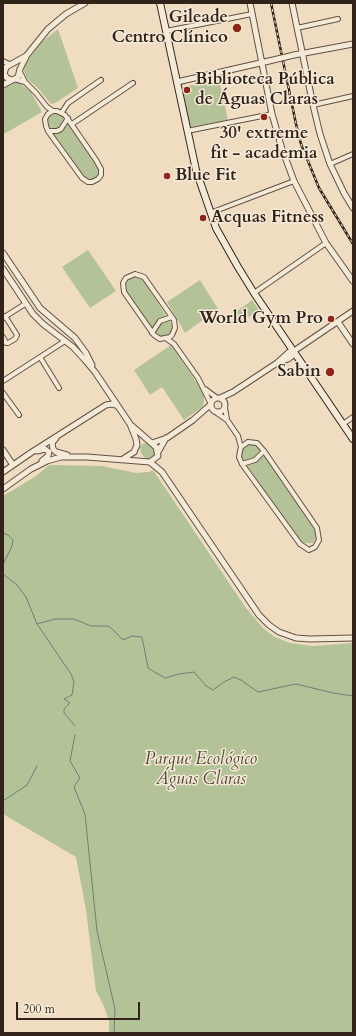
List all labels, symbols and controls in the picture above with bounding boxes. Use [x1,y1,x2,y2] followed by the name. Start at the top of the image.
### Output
[112,8,228,48] place label: Gileade Centro Clínico
[231,22,243,34] marker: Gileade Centro Clínico
[195,70,335,110] place label: Biblioteca Pública de Águas Claras
[182,85,192,95] marker: Biblioteca Pública de Águas Claras
[259,112,269,122] marker: 30' extreme fit - academia
[210,124,318,164] place label: 30' extreme fit - academia
[175,166,236,186] place label: Blue Fit
[162,171,172,181] marker: Blue Fit
[211,208,324,228] place label: Acquas Fitness
[198,213,208,223] marker: Acquas Fitness
[199,309,323,329] place label: World Gym Pro
[326,314,336,324] marker: World Gym Pro
[277,362,321,382] place label: Sabin
[324,366,336,378] marker: Sabin
[145,750,257,790] park label: Parque Ecológico Águas Claras
[18,994,142,1020] scale bar
[23,1001,55,1017] text: 200 m

